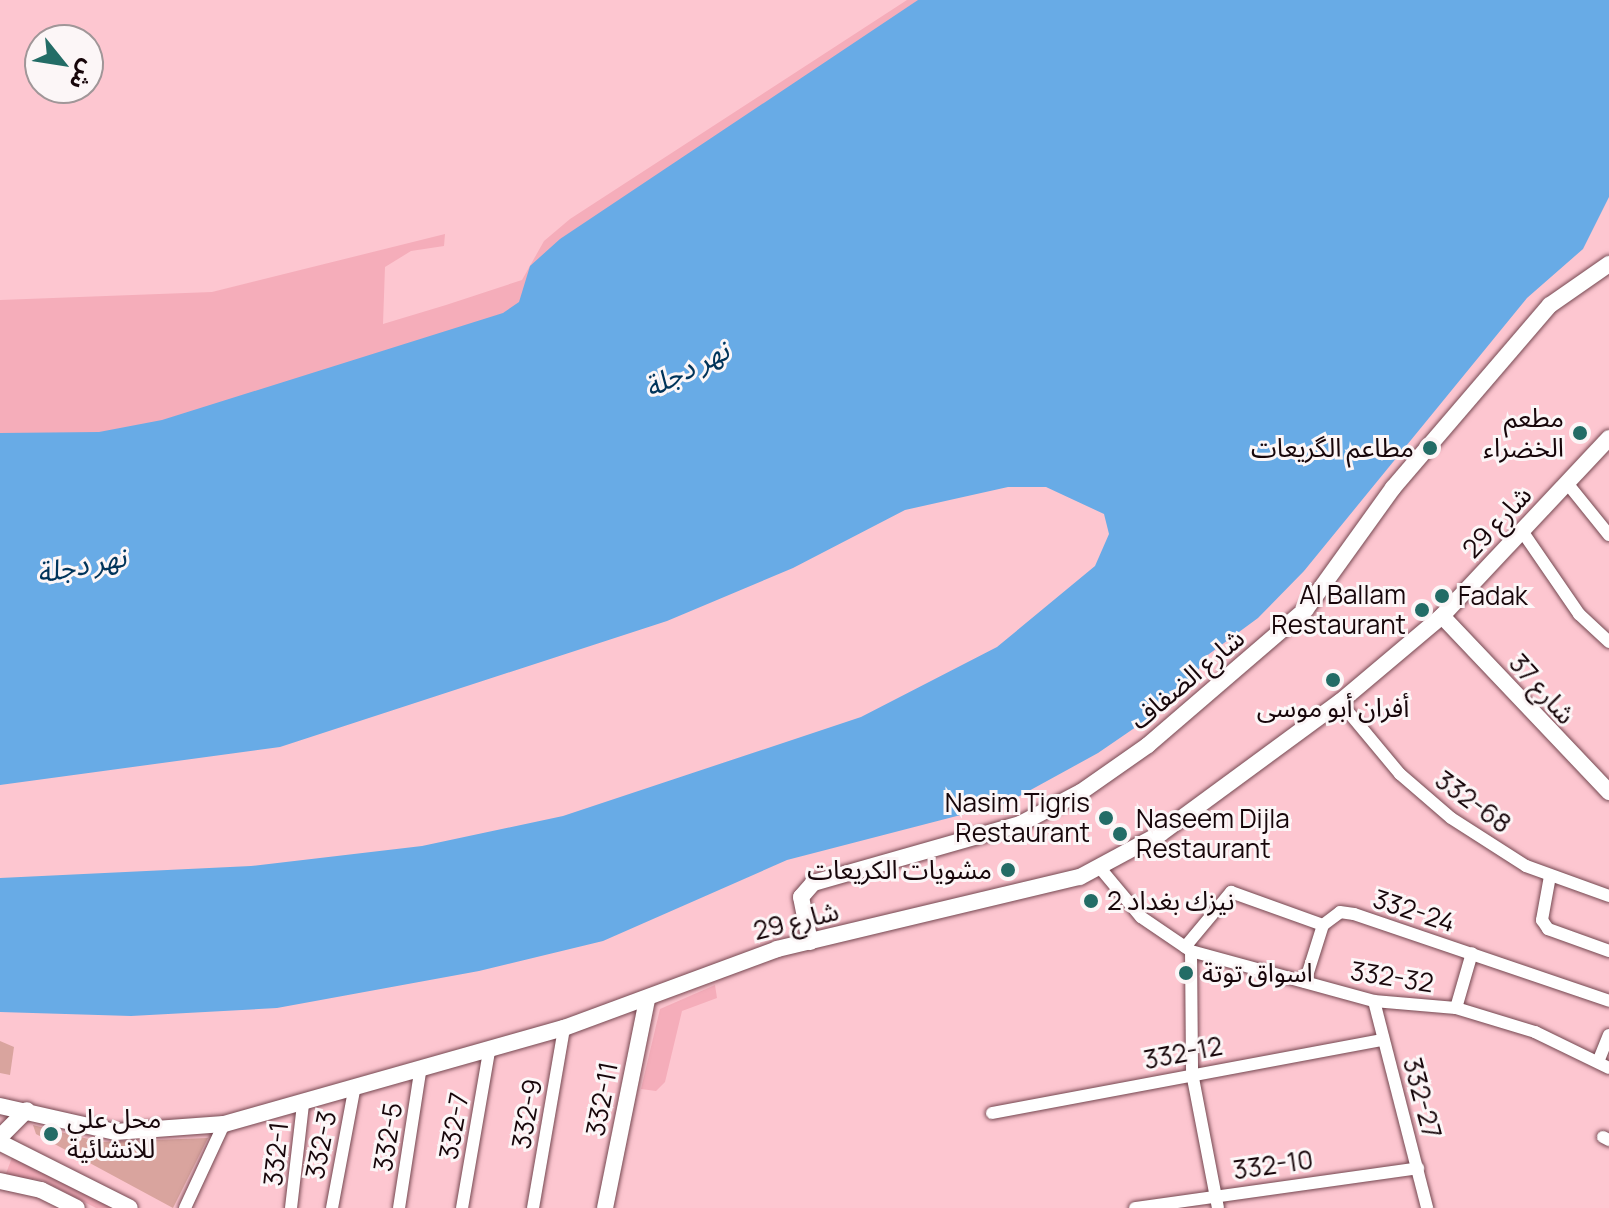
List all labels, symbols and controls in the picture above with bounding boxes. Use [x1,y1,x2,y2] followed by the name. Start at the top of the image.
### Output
[24,24,104,104] north arrow
[63,54,104,96] text: ش
[638,333,734,403] water label: نهر دجلة
[1483,402,1564,464] place label: مطعم الخضراء
[1571,424,1589,442] marker: مطعم الخضراء
[1251,432,1414,464] place label: مطاعم الگريعات
[1421,439,1439,457] marker: مطاعم الگريعات
[1456,480,1538,564] street label: شارع 29
[33,539,129,589] water label: نهر دجلة
[1271,579,1406,640] place label: Al Ballam Restaurant
[1458,580,1528,612] place label: Fadak
[1433,587,1451,605] marker: Fadak
[1413,601,1431,619] marker: Al Ballam Restaurant
[1124,622,1250,736] street label: شارع الضفاف
[1503,648,1581,730] street label: شارع 37
[1324,671,1342,689] marker: أفران أبو موسى
[1257,692,1409,724] place label: أفران أبو موسى
[1429,764,1517,840] street label: 332-68
[945,787,1090,848] place label: Nasim Tigris Restaurant
[1136,803,1290,864] place label: Naseem Dijla Restaurant
[1097,809,1115,827] marker: Nasim Tigris Restaurant
[1111,825,1129,843] marker: Naseem Dijla Restaurant
[807,854,992,886] place label: مشويات الكريعات
[999,861,1017,879] marker: مشويات الكريعات
[1369,883,1459,939] street label: 332-24
[1107,885,1234,917] place label: نيزك بغداد 2
[1082,892,1100,910] marker: نيزك بغداد 2
[750,895,842,947] street label: شارع 29
[1348,955,1436,999] street label: 332-32
[1202,957,1313,989] place label: اسواق توتة
[1177,964,1195,982] marker: اسواق توتة
[1141,1030,1225,1076] street label: 332-12
[1396,1054,1448,1142] street label: 332-27
[580,1059,624,1139] street label: 332-11
[506,1077,548,1151] street label: 332-9
[433,1090,475,1162] street label: 332-7
[367,1100,409,1174] street label: 332-5
[67,1103,161,1164] place label: محل علي للانشائية
[299,1108,343,1182] street label: 332-3
[257,1120,295,1188] street label: 332-1
[42,1125,60,1143] marker: محل علي للانشائية
[1231,1144,1315,1186] street label: 332-10

